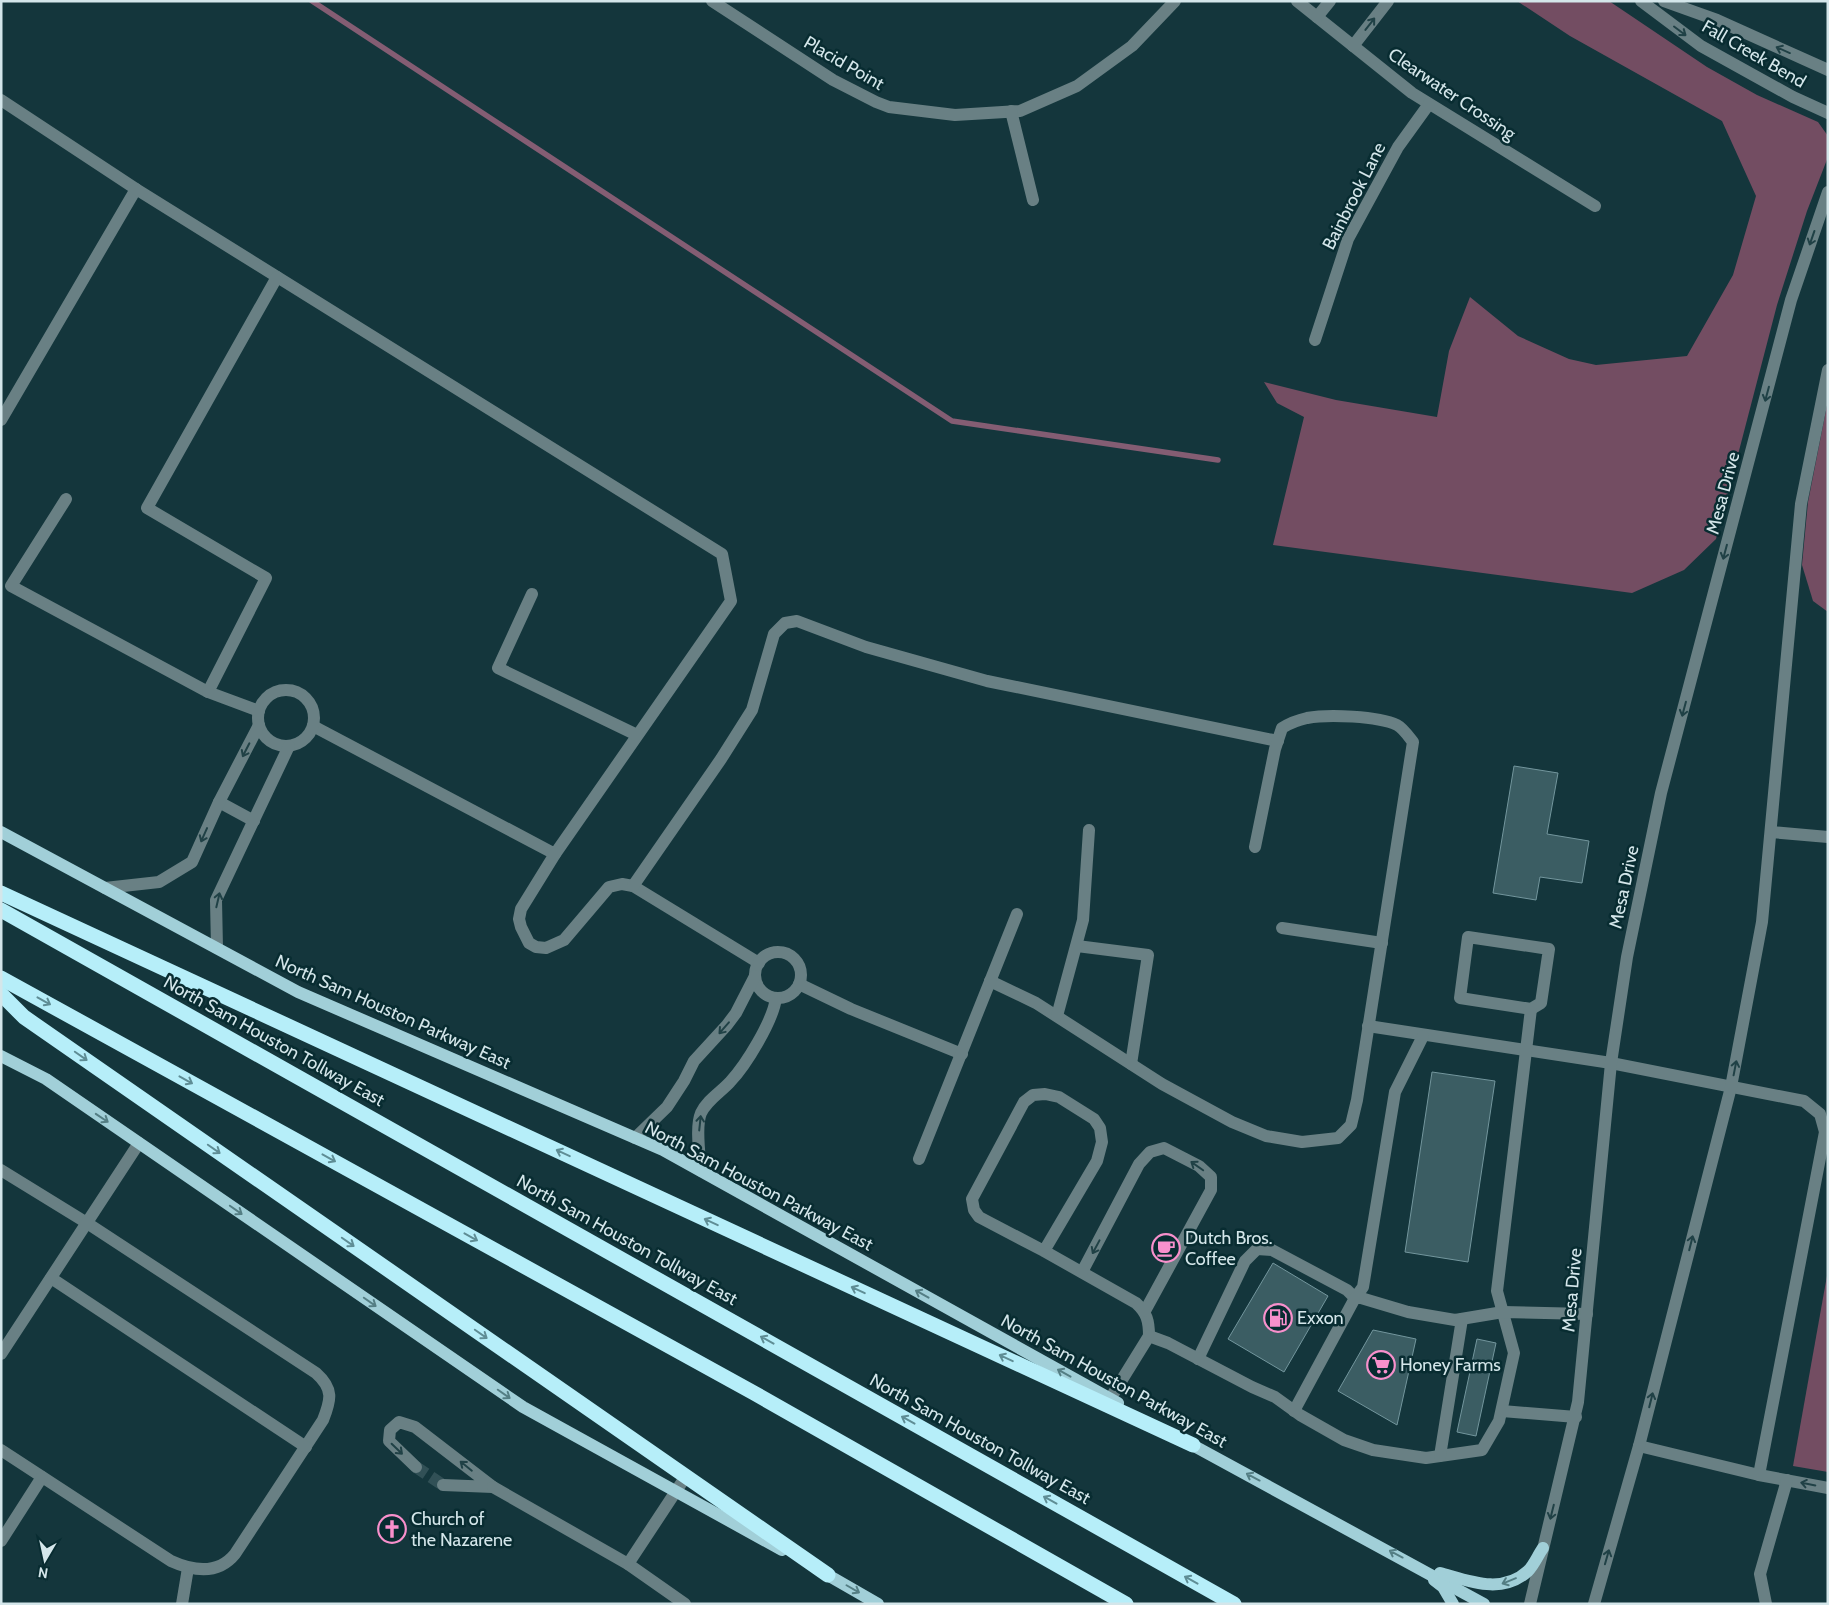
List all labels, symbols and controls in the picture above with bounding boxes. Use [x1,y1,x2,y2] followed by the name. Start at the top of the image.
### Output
[1698,15,1810,93] street label: Fall Creek Bend
[1365,18,1376,31] one-way arrow
[1673,25,1686,36] one-way arrow
[800,31,888,95] street label: Placid Point
[1384,43,1521,145] street label: Clearwater Crossing
[1776,45,1791,55] one-way arrow
[1318,139,1390,253] street label: Bainbrook Lane
[1807,230,1816,246] one-way arrow
[1761,386,1771,402] one-way arrow
[1701,450,1745,536] street label: Mesa Drive
[1720,543,1730,559] one-way arrow
[1679,700,1688,716] one-way arrow
[241,742,250,757] one-way arrow
[199,827,209,842] one-way arrow
[1604,844,1644,930] street label: Mesa Drive
[214,892,223,908] one-way arrow
[272,950,514,1074] street label: North Sam Houston Parkway East
[160,971,388,1111] street label: North Sam Houston Tollway East
[36,997,51,1006] one-way arrow
[718,1021,729,1034] one-way arrow
[74,1051,88,1061] one-way arrow
[1730,1061,1740,1077] one-way arrow
[179,1075,193,1085] one-way arrow
[95,1113,109,1123] one-way arrow
[695,1115,705,1131] one-way arrow
[641,1116,877,1256] street label: North Sam Houston Parkway East
[207,1144,221,1154] one-way arrow
[556,1148,571,1158] one-way arrow
[321,1153,336,1163] one-way arrow
[1191,1161,1205,1171] one-way arrow
[513,1170,741,1310] street label: North Sam Houston Tollway East
[229,1205,243,1215] one-way arrow
[704,1216,719,1226] one-way arrow
[1185,1227,1273,1270] place label: Dutch Bros. Coffee
[463,1232,477,1242] one-way arrow
[1151,1233,1181,1263] cafe icon: Dutch Bros. Coffee
[1687,1235,1696,1251] one-way arrow
[341,1237,355,1247] one-way arrow
[1091,1239,1101,1254] one-way arrow
[1557,1247,1587,1333] street label: Mesa Drive
[851,1285,866,1294] one-way arrow
[916,1289,930,1299] one-way arrow
[363,1297,377,1307] one-way arrow
[1263,1303,1293,1333] fuel station icon: Exxon
[1297,1307,1344,1329] place label: Exxon
[997,1310,1231,1452] street label: North Sam Houston Parkway East
[474,1329,488,1339] one-way arrow
[760,1335,774,1345] one-way arrow
[1366,1350,1396,1380] supermarket icon: Honey Farms
[999,1353,1014,1363] one-way arrow
[1400,1354,1501,1376] place label: Honey Farms
[1058,1368,1072,1378] one-way arrow
[866,1369,1094,1509] street label: North Sam Houston Tollway East
[497,1389,511,1399] one-way arrow
[1647,1393,1656,1409] one-way arrow
[901,1415,916,1425] one-way arrow
[391,1443,403,1455] one-way arrow
[459,1460,472,1471] one-way arrow
[1245,1472,1260,1482] one-way arrow
[1800,1479,1816,1488] one-way arrow
[1042,1495,1057,1505] one-way arrow
[1547,1503,1556,1519] one-way arrow
[411,1508,512,1551] place label: Church of the Nazarene
[377,1514,407,1544] church icon: Church of the Nazarene
[20,1535,70,1585] north arrow
[1388,1549,1403,1559] one-way arrow
[1603,1549,1613,1565] one-way arrow
[37,1563,49,1583] text: N
[1184,1575,1199,1585] one-way arrow
[1502,1576,1517,1586] one-way arrow
[845,1585,860,1595] one-way arrow

